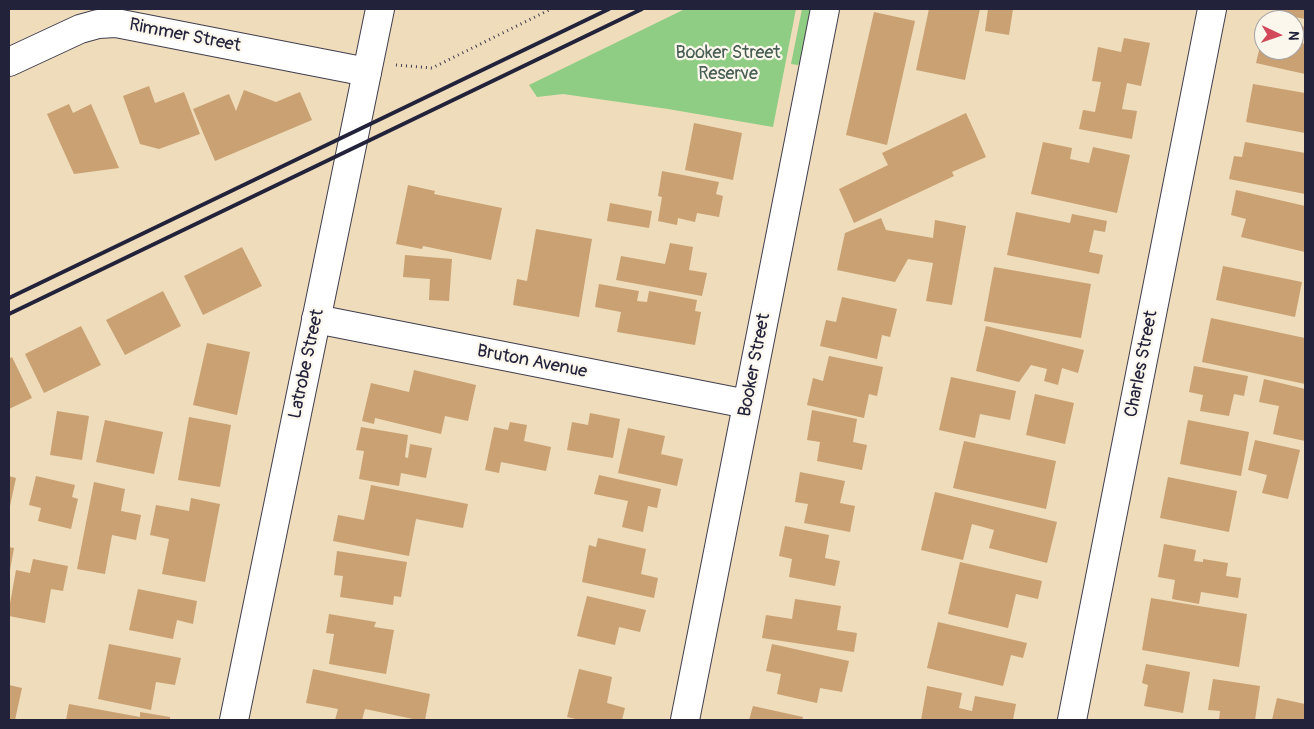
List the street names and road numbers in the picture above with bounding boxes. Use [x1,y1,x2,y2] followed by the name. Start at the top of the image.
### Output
[127,15,243,57] street label: Rimmer Street
[285,307,329,421] street label: Latrobe Street
[1121,309,1163,419] street label: Charles Street
[734,311,776,419] street label: Booker Street
[475,341,589,383] street label: Bruton Avenue

